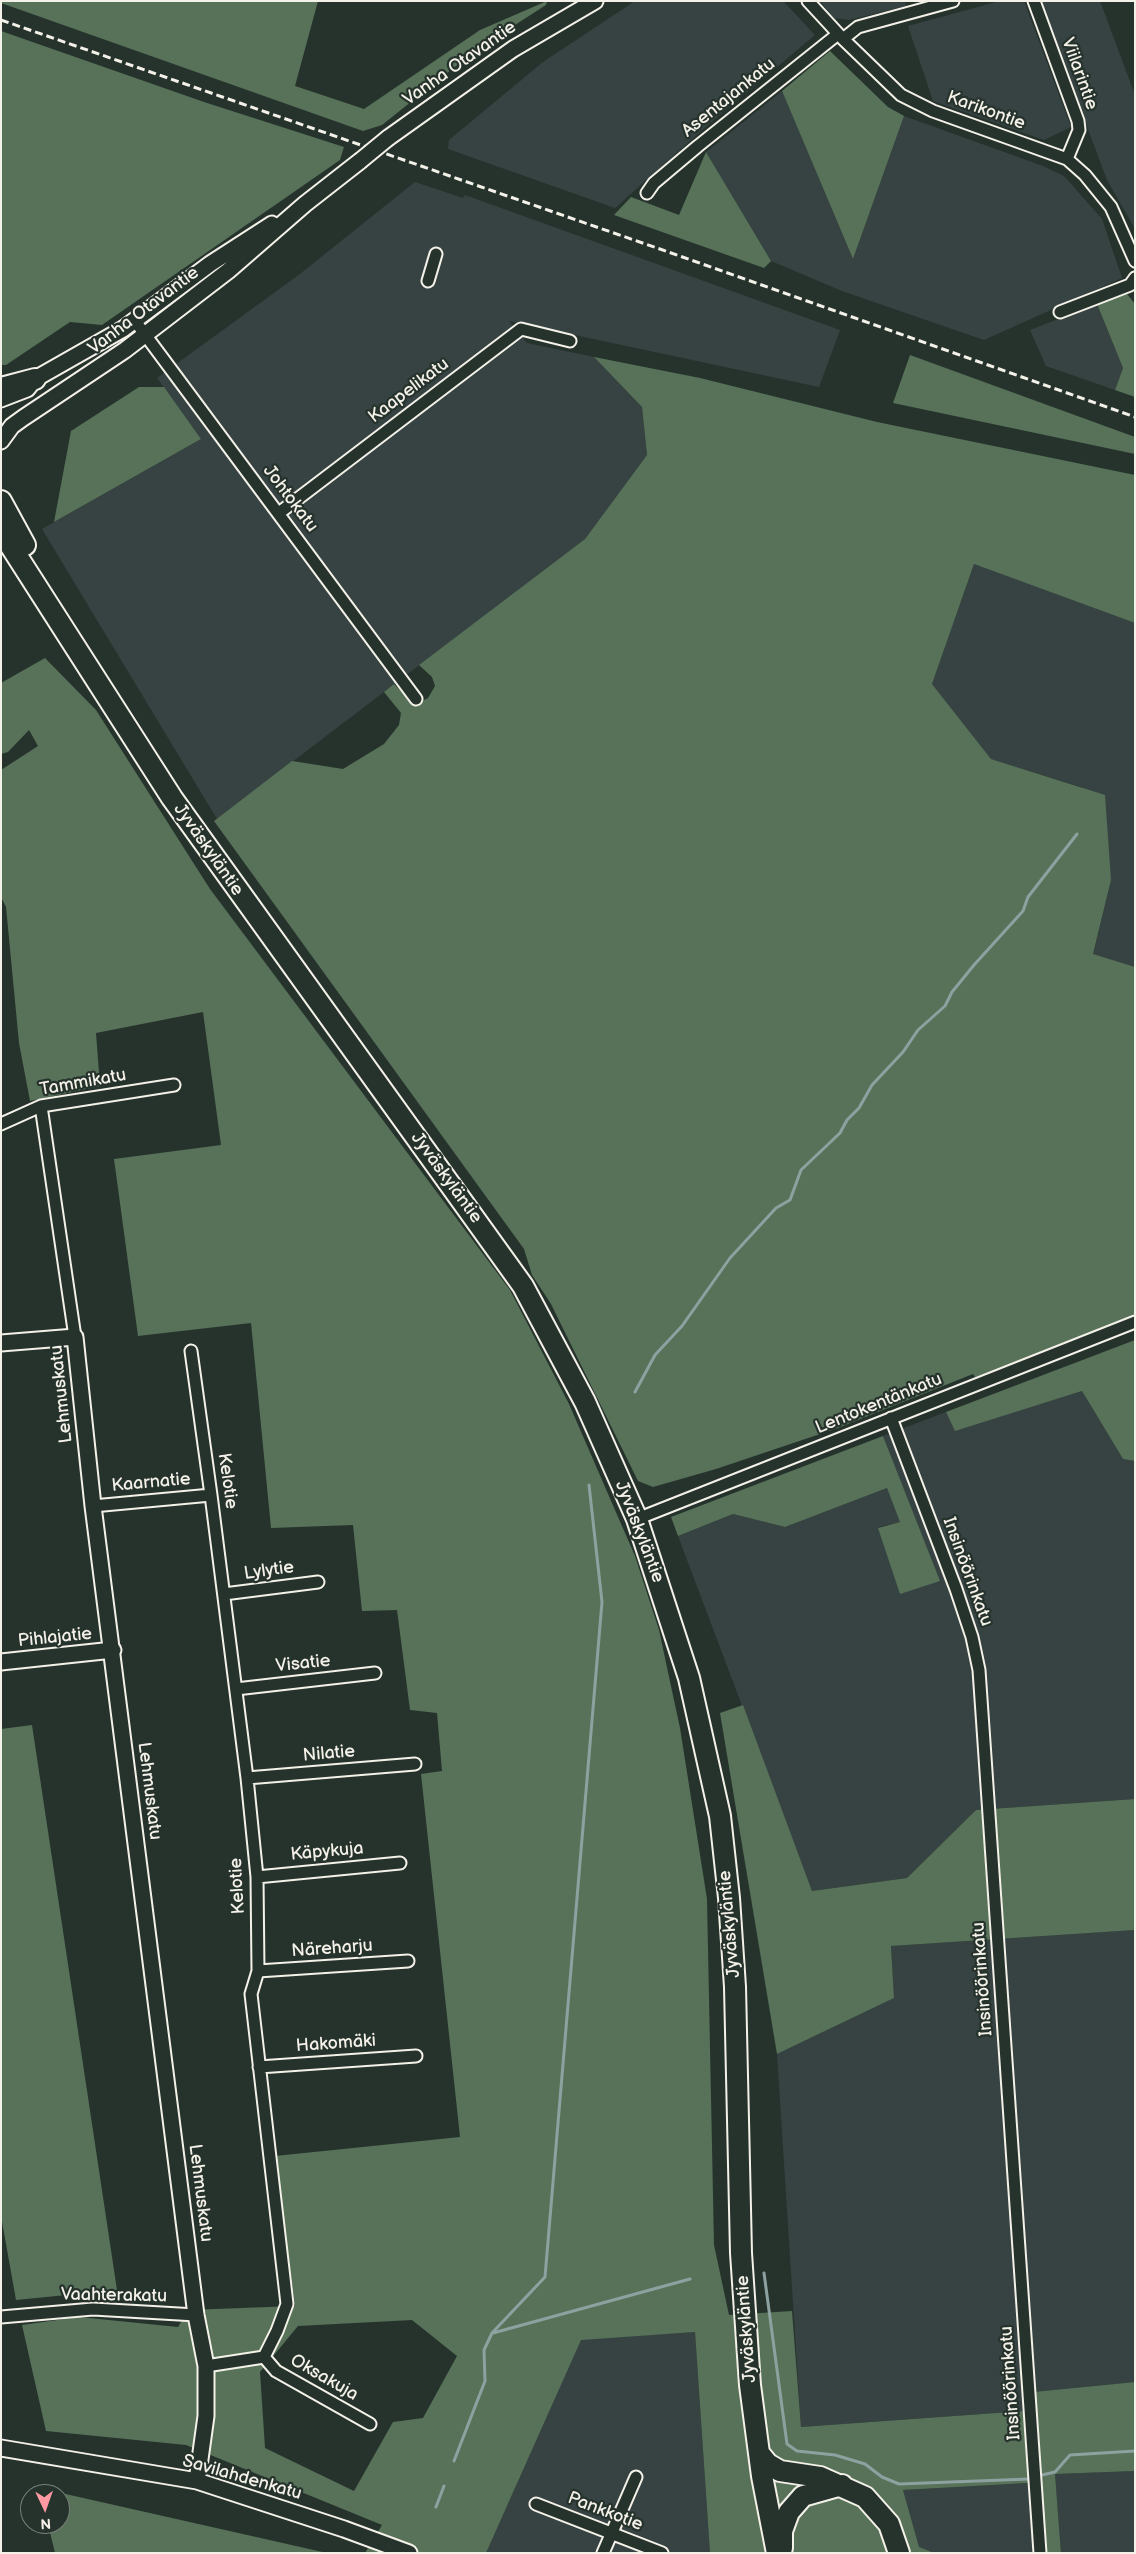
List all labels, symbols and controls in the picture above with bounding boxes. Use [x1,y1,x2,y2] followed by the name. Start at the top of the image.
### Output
[399,17,521,111] street label: Vanha Otavantie
[1056,35,1102,113] street label: Viilarintie
[678,54,780,142] street label: Asentajankatu
[944,87,1028,135] street label: Karikontie
[84,262,204,360] street label: Vanha Otavantie
[364,354,454,428] street label: Kaapelikatu
[258,461,322,537] street label: Johtokatu
[168,800,248,900] street label: Jyväskyläntie
[38,1065,128,1101] street label: Tammikatu
[406,1128,486,1228] street label: Jyväskyläntie
[46,1344,78,1444] street label: Lehmuskatu
[813,1369,945,1439] street label: Lentokentänkatu
[212,1452,242,1510] street label: Kelotie
[111,1469,191,1497] street label: Kaarnatie
[610,1478,668,1586] street label: Jyväskyläntie
[937,1515,997,1629] street label: Insinöörinkatu
[243,1557,295,1585] street label: Lylytie
[17,1623,93,1653] street label: Pihlajatie
[275,1650,331,1678] street label: Visatie
[132,1741,166,1841] street label: Lehmuskatu
[302,1741,356,1767] street label: Nilatie
[290,1838,364,1866] street label: Käpykuja
[226,1857,250,1915] street label: Kelotie
[715,1869,745,1979] street label: Jyväskyläntie
[968,1921,998,2037] street label: Insinöörinkatu
[291,1935,373,1963] street label: Näreharju
[295,2030,377,2058] street label: Hakomäki
[183,2143,217,2243] street label: Lehmuskatu
[732,2275,762,2383] street label: Jyväskyläntie
[61,2284,167,2308] street label: Vaahterakatu
[996,2325,1026,2441] street label: Insinöörinkatu
[286,2350,362,2406] street label: Oksakuja
[180,2451,304,2505] street label: Savilahdenkatu
[20,2484,70,2534] north arrow
[564,2488,646,2536] street label: Pankkotie
[40,2515,51,2532] text: N

